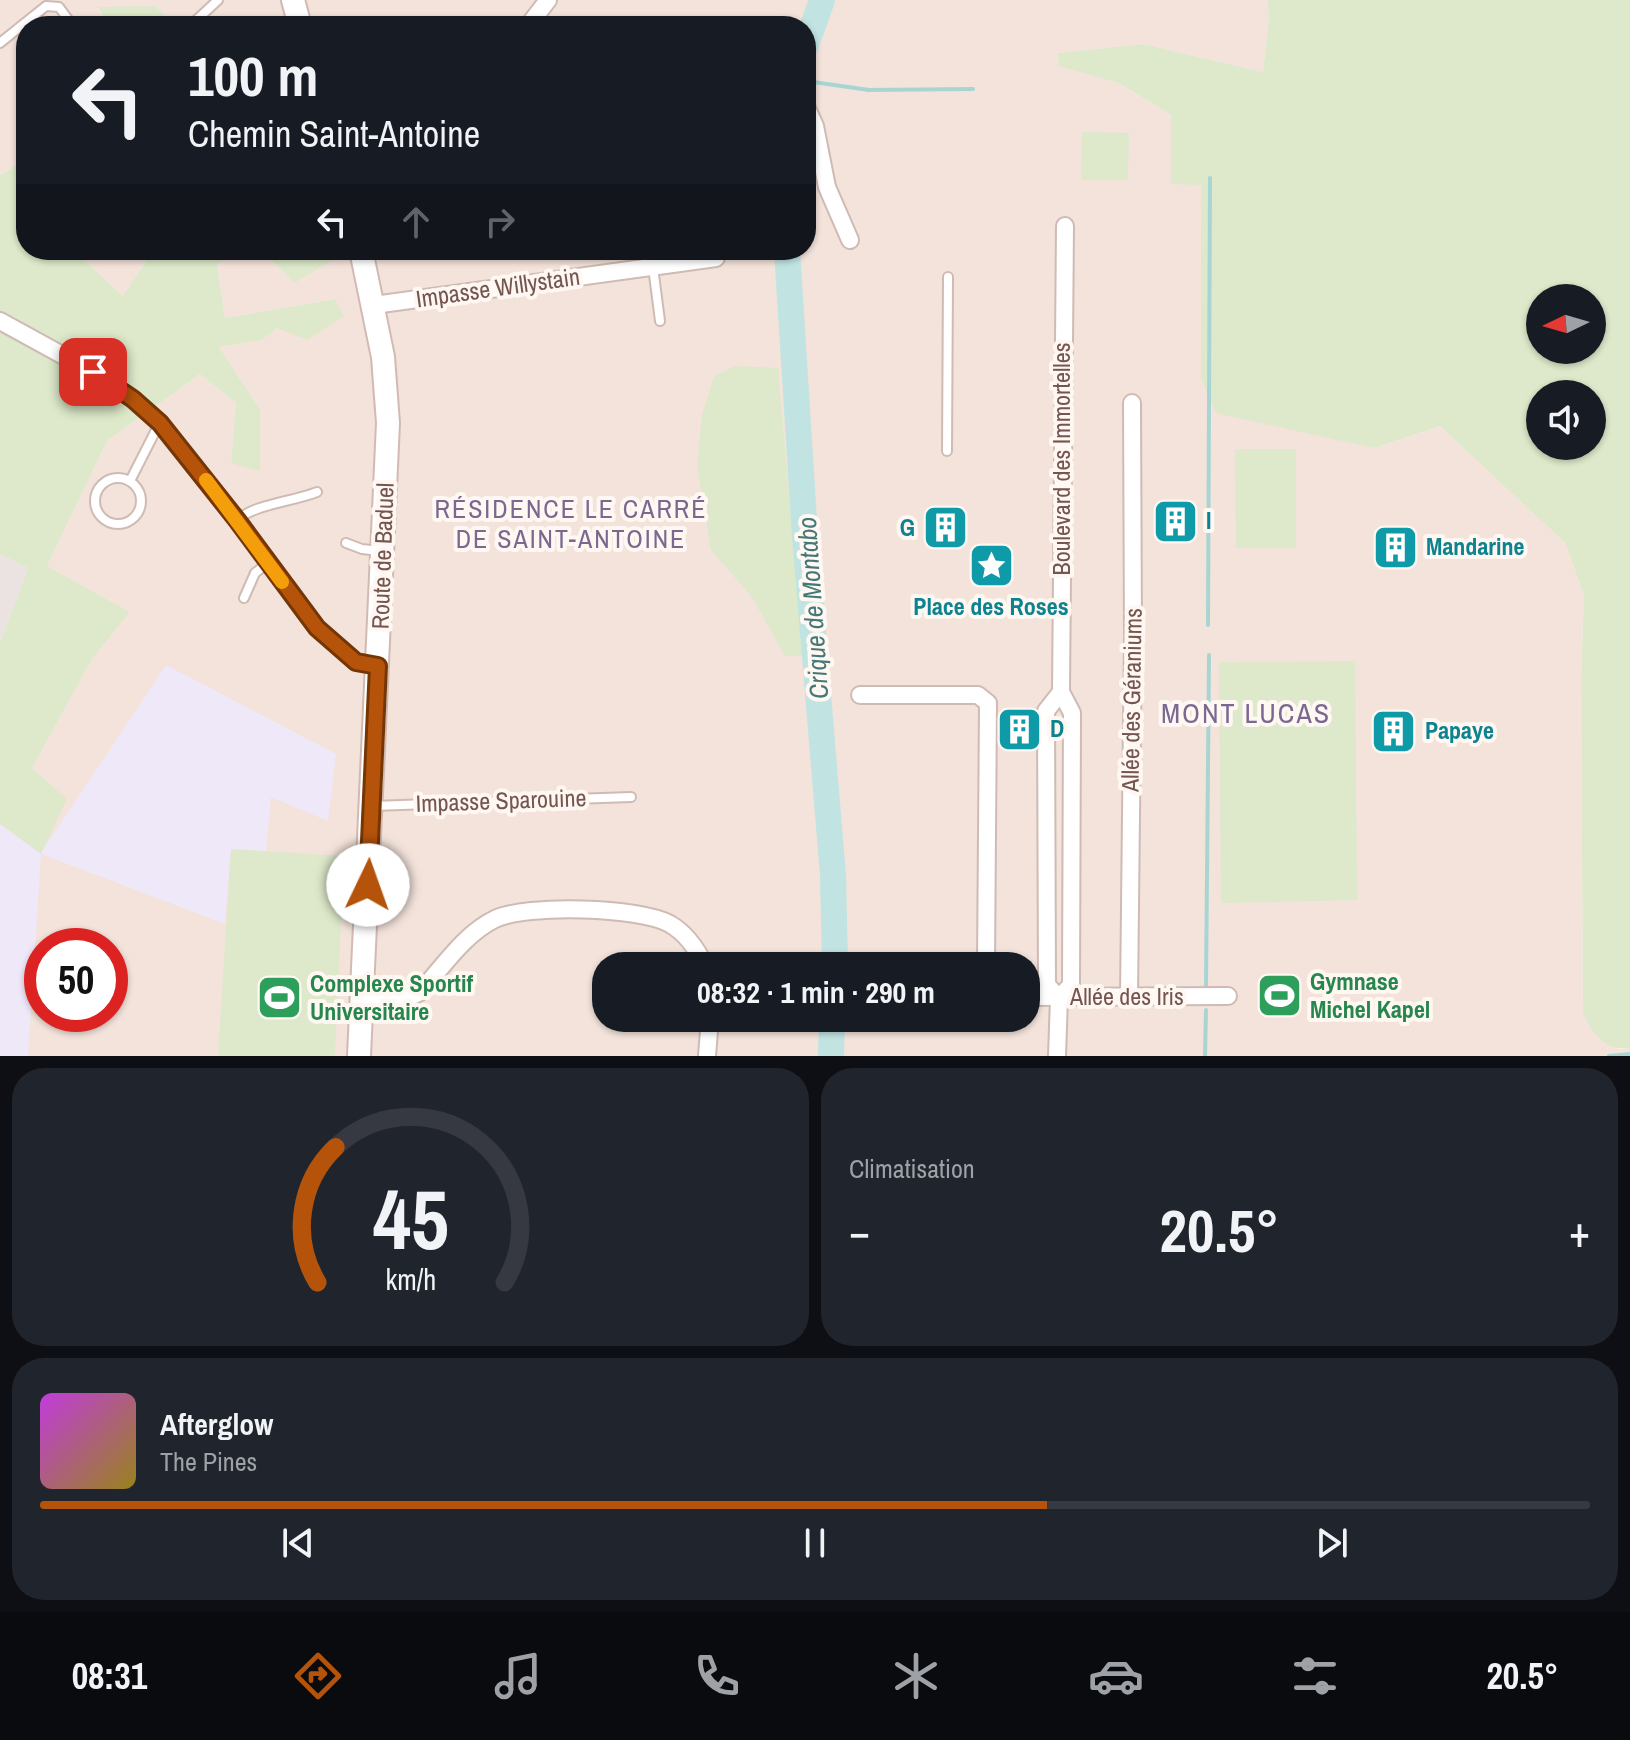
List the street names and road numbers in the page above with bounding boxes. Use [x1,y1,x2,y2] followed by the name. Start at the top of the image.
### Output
[414,260,582,314] street label: Impasse Willystain
[1045,343,1077,575] street label: Boulevard des Immortelles
[363,482,401,630] street label: Route de Baduel
[1113,608,1149,793] street label: Allée des Géraniums
[415,781,587,819] street label: Impasse Sparouine
[1069,980,1184,1012] street label: Allée des Iris

